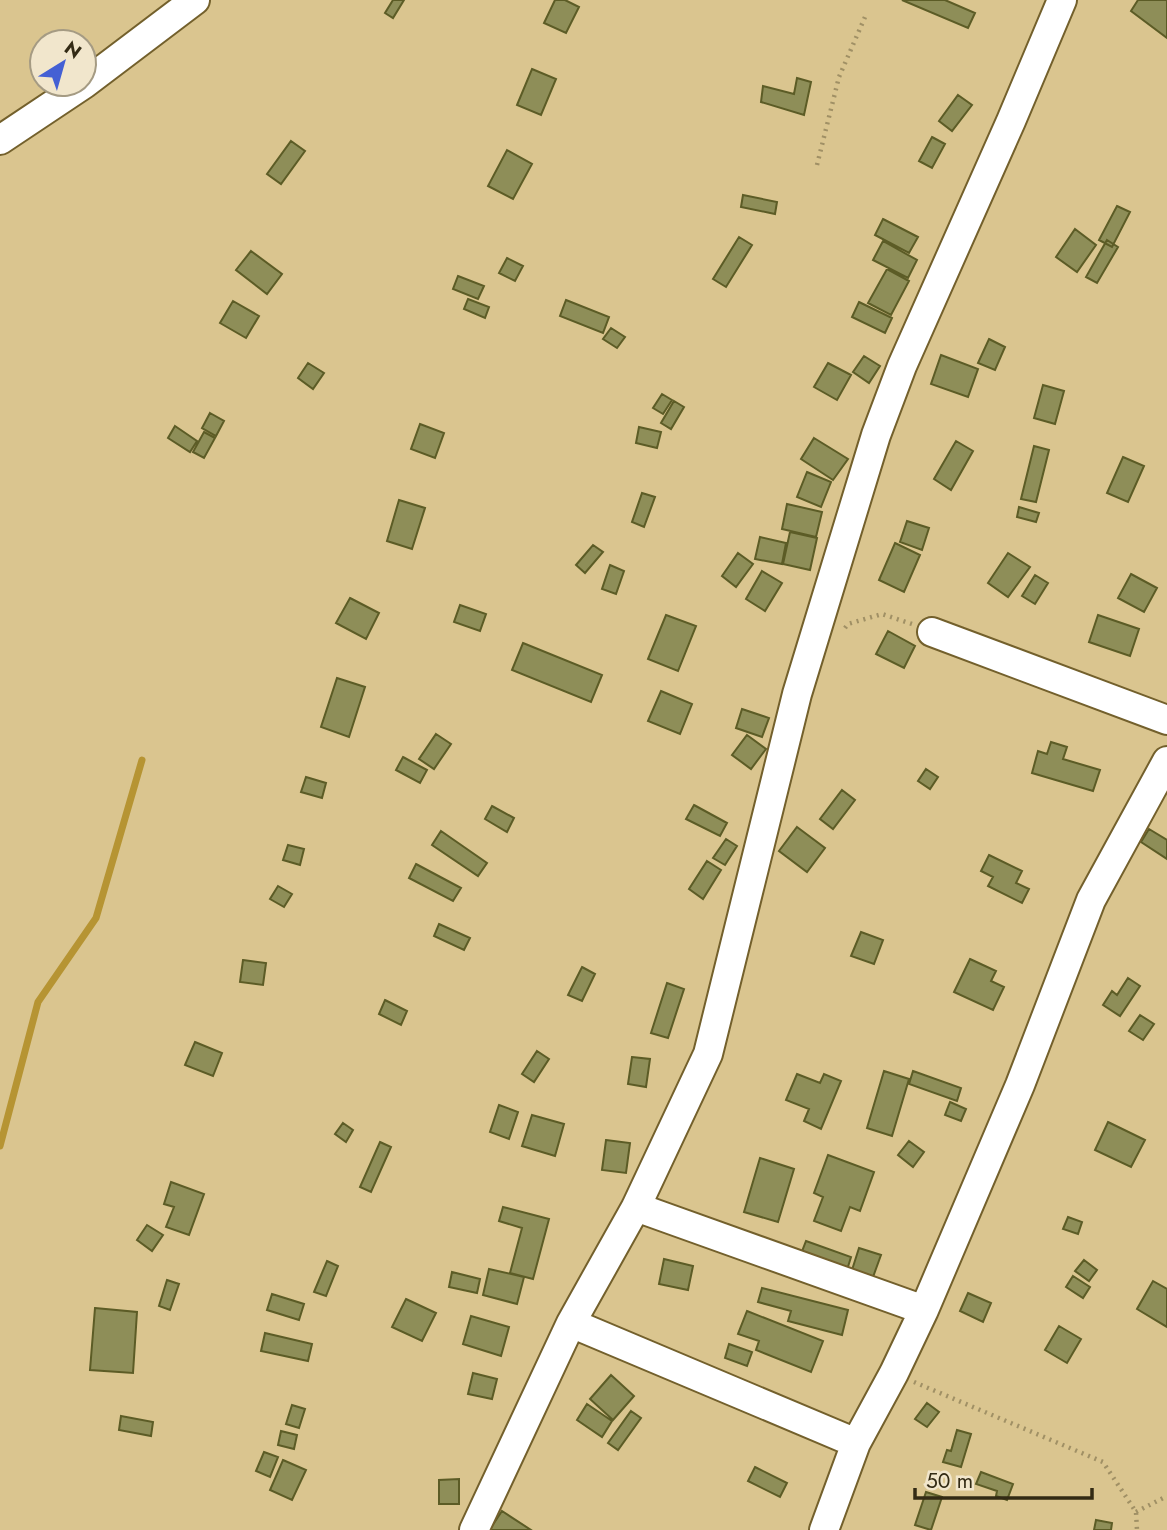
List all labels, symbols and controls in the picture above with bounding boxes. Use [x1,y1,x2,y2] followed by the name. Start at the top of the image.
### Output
[28,28,98,98] north arrow
[59,34,87,65] text: N
[915,1456,1092,1500] scale bar
[926,1466,973,1496] text: 50 m

